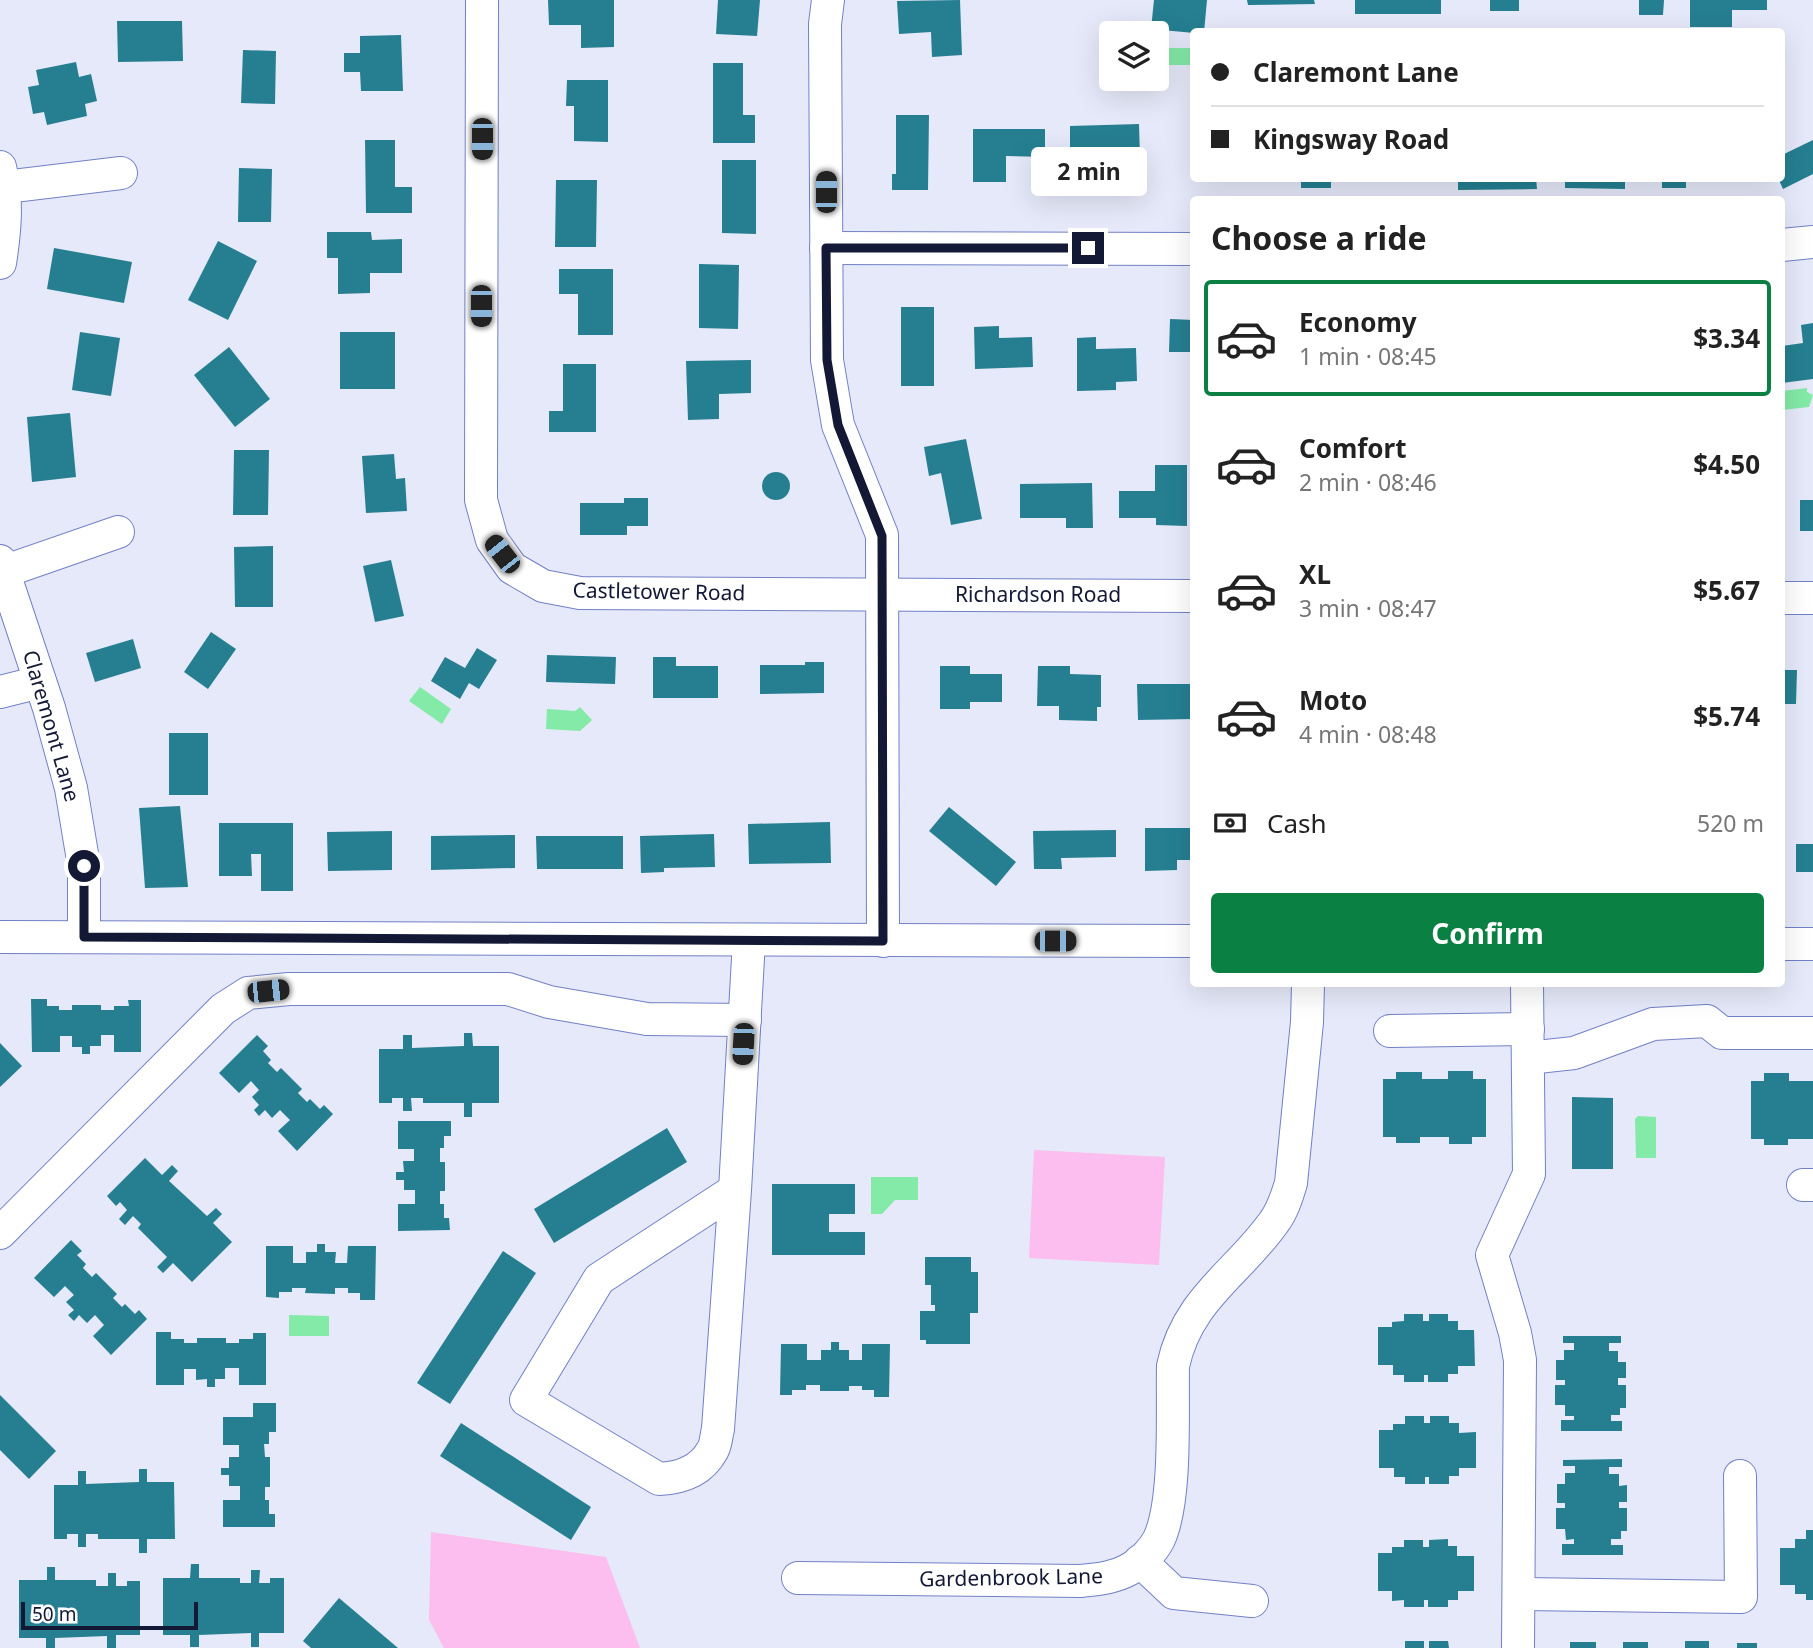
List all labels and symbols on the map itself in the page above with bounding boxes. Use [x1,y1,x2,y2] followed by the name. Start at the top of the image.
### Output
[472,118,493,160] car
[1030,146,1146,196] callout: 2 min
[816,171,837,213] car
[1072,232,1104,264] route end
[471,285,492,327] car
[481,531,524,577] car
[572,575,746,607] street label: Castletower Road
[955,580,1121,608] street label: Richardson Road
[17,647,87,805] street label: Claremont Lane
[68,850,100,882] route start
[1035,931,1077,952] car
[247,978,290,1004] car
[732,1022,755,1066] car
[919,1561,1103,1593] street label: Gardenbrook Lane
[21,1599,198,1631] scale bar

